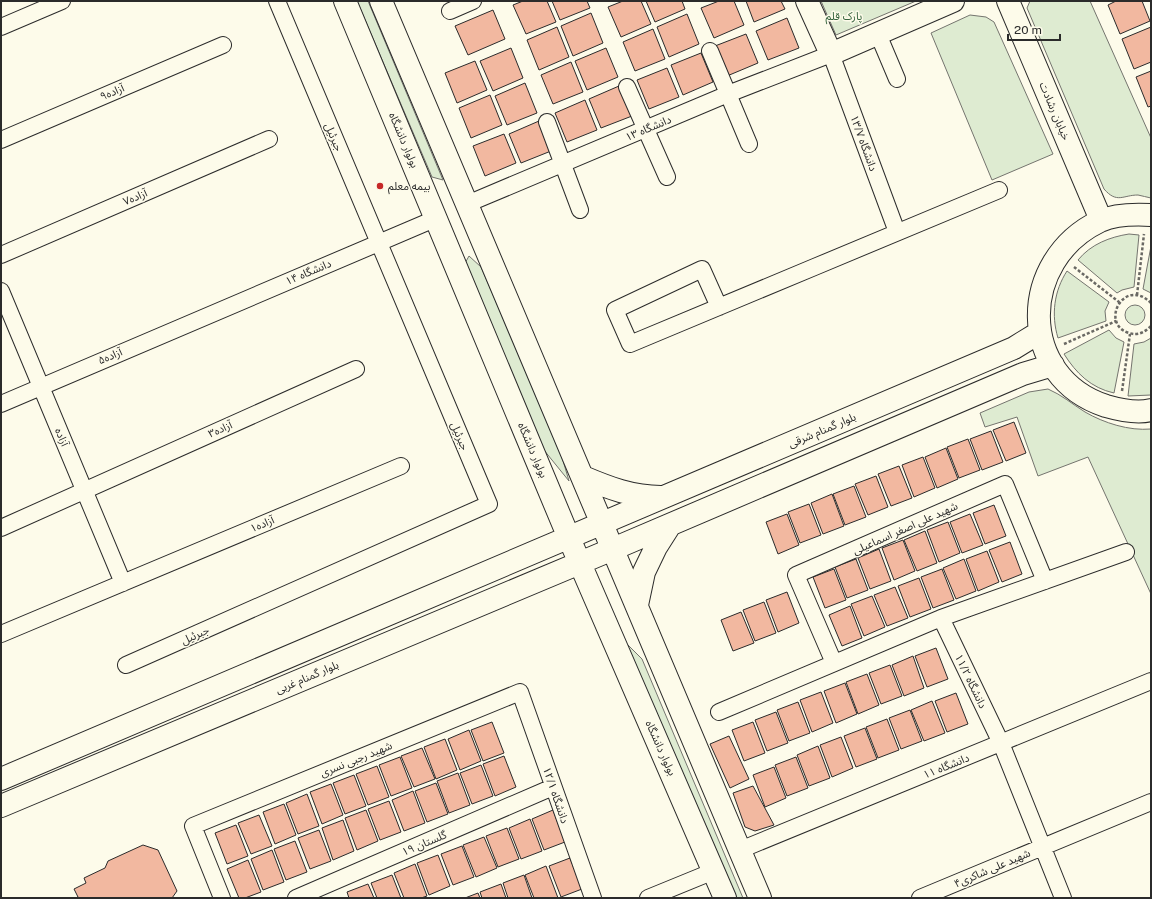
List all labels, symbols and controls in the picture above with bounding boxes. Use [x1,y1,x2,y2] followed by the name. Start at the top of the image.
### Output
[826,10,862,25] park label: پارک قلم
[1008,16,1060,42] scale bar
[1014,23,1042,37] text: 20 m
[1036,80,1073,143] street label: خیابان رشادت
[98,81,127,103] street label: آزاده۹
[386,111,421,170] street label: بولوار دانشگاه
[623,113,673,143] street label: دانشگاه ۱۳
[848,113,880,173] street label: دانشگاه ۱۳/۷
[322,121,345,154] street label: جبرئیل
[388,180,430,195] place label: بیمه معلم
[375,181,385,191] marker: بیمه معلم
[121,186,150,208] street label: آزاده۷
[283,257,333,287] street label: دانشگاه ۱۴
[96,345,125,367] street label: آزاده۵
[786,410,858,451] street label: بلوار گمنام شرقی
[206,418,235,440] street label: آزاده۳
[448,420,471,453] street label: جبرئیل
[515,421,550,480] street label: بولوار دانشگاه
[52,426,71,449] street label: آزاده
[851,499,960,558] street label: شهید علی اصغر اسماعیلی
[248,513,277,535] street label: آزاده۱
[179,623,212,647] street label: جبرئیل
[953,652,989,710] street label: دانشگاه ۱۱/۲
[274,658,341,698] street label: بلوار گمنام غربی
[643,719,678,778] street label: بولوار دانشگاه
[318,739,394,780] street label: شهید رجبی نسری
[921,751,971,781] street label: دانشگاه ۱۱
[541,765,571,825] street label: دانشگاه ۱۲/۱
[400,828,449,859] street label: گلستان ۱۹
[952,846,1033,890] street label: شهید علی شاکری۴

